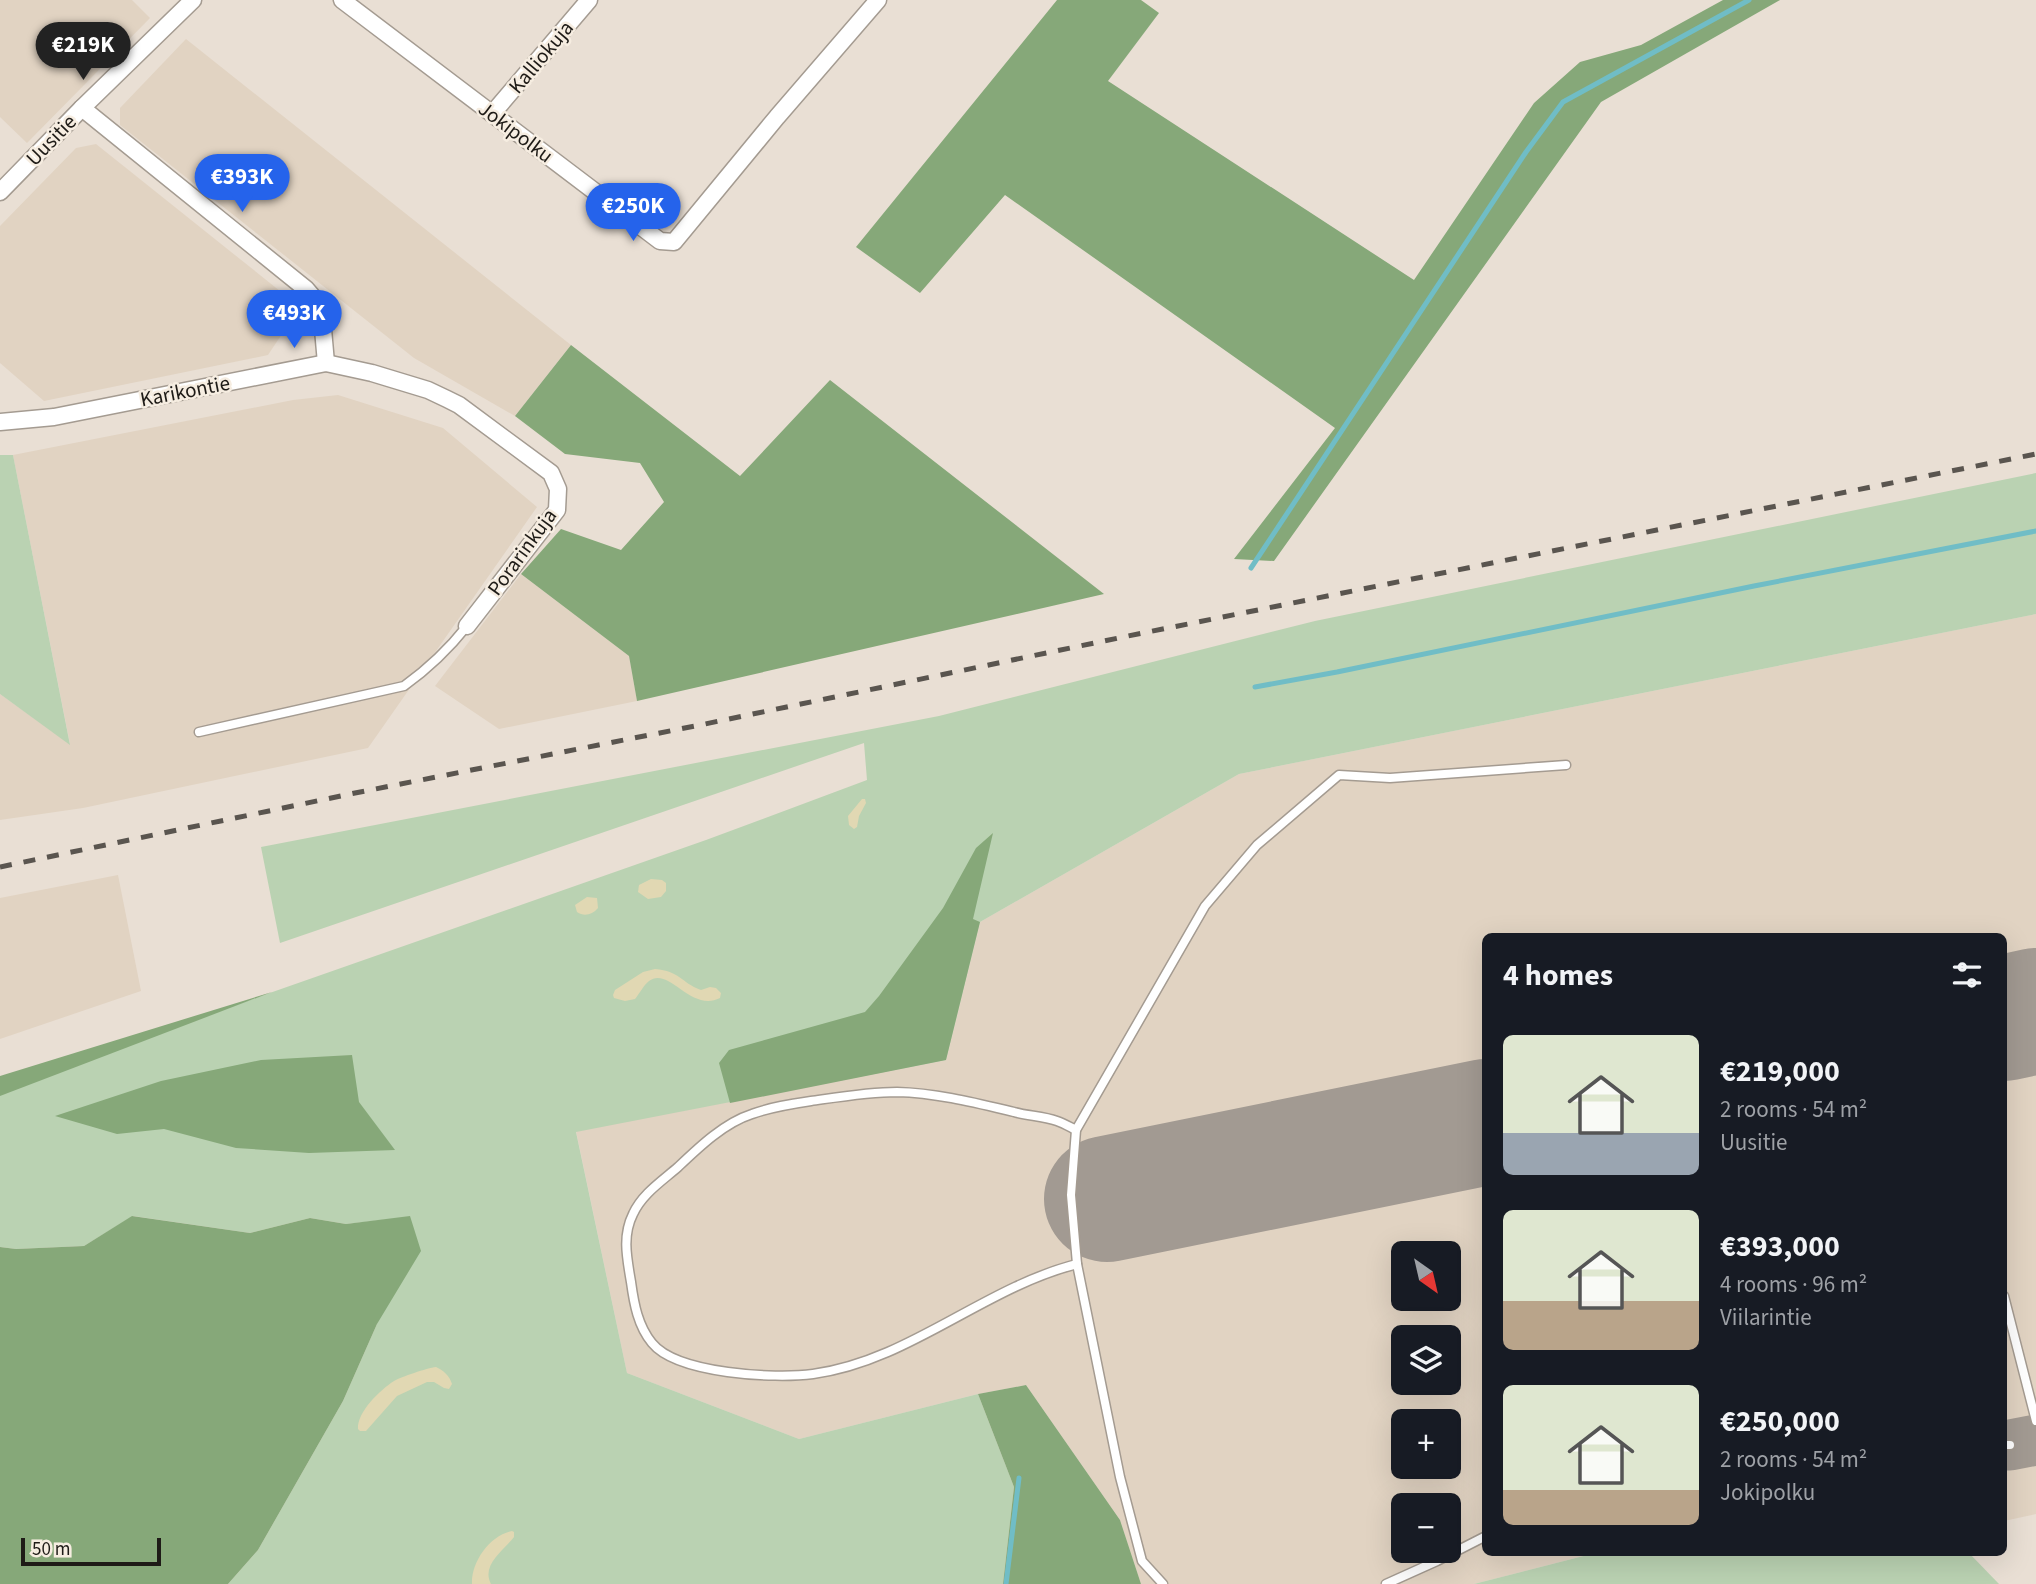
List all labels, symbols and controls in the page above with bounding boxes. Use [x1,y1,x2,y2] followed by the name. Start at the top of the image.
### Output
[501,14,581,100] street label: Kalliokuja
[34,22,132,82] pin: €219K
[52,28,114,61] text: €219K
[472,94,560,170] street label: Jokipolku
[19,107,83,173] street label: Uusitie
[193,154,291,214] pin: €393K
[211,160,273,193] text: €393K
[584,184,682,243] pin: €250K
[602,189,664,222] text: €250K
[245,290,343,350] pin: €493K
[263,296,325,329] text: €493K
[138,368,232,414] street label: Karikontie
[480,502,564,602] street label: Porarinkuja
[1503,954,1613,997] text: 4 homes
[1948,956,1986,994] icon: filters
[1720,1050,1840,1093] text: €219,000
[1559,1063,1643,1147] icon: home
[1720,1093,1867,1126] text: 2 rooms · 54 m²
[1720,1126,1787,1159] text: Uusitie
[1720,1225,1840,1268] text: €393,000
[1559,1238,1643,1322] icon: home
[1391,1241,1461,1311] north arrow
[1391,1241,1461,1563] map controls
[1720,1268,1867,1301] text: 4 rooms · 96 m²
[1720,1301,1812,1334] text: Viilarintie
[1391,1325,1461,1395] button: layers
[1720,1400,1840,1443] text: €250,000
[1391,1409,1461,1479] button: +
[1559,1413,1643,1497] icon: home
[1720,1443,1867,1476] text: 2 rooms · 54 m²
[1720,1476,1815,1509] text: Jokipolku
[1391,1493,1461,1563] button: −
[21,1535,161,1567] scale bar
[32,1536,70,1563] text: 50 m

